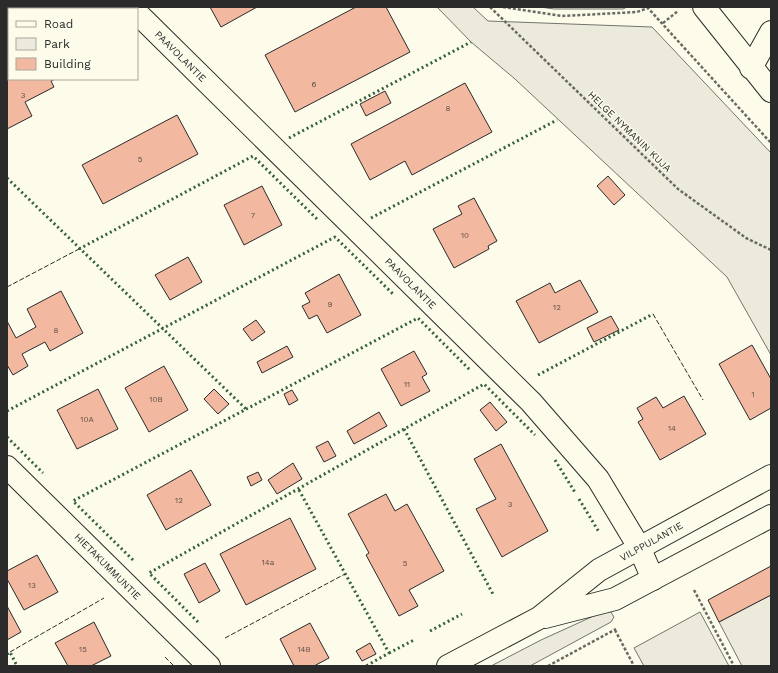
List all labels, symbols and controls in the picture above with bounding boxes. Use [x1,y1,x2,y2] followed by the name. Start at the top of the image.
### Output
[8,8,138,80] legend
[44,17,73,31] text: Road
[153,29,208,84] street label: PAAVOLANTIE
[44,37,70,51] text: Park
[44,57,91,71] text: Building
[312,80,317,89] house number: 6
[586,89,674,174] street label: HELGE NYMANIN KUJA
[21,91,26,100] house number: 3
[446,104,451,113] house number: 8
[138,155,143,164] house number: 5
[251,211,256,220] house number: 7
[461,231,469,240] house number: 10
[383,256,438,311] street label: PAAVOLANTIE
[328,300,333,309] house number: 9
[553,303,561,312] house number: 12
[54,326,59,335] house number: 8
[404,380,410,389] house number: 11
[751,390,755,399] house number: 1
[149,395,163,404] house number: 10B
[80,415,94,424] house number: 10A
[668,424,676,433] house number: 14
[175,496,183,505] house number: 12
[508,500,513,509] house number: 3
[618,520,685,563] street label: VILPPULANTIE
[72,531,143,602] street label: HIETAKUMMUNTIE
[262,558,275,567] house number: 14a
[403,559,408,568] house number: 5
[28,581,36,590] house number: 13
[79,645,87,654] house number: 15
[297,645,311,654] house number: 14B

